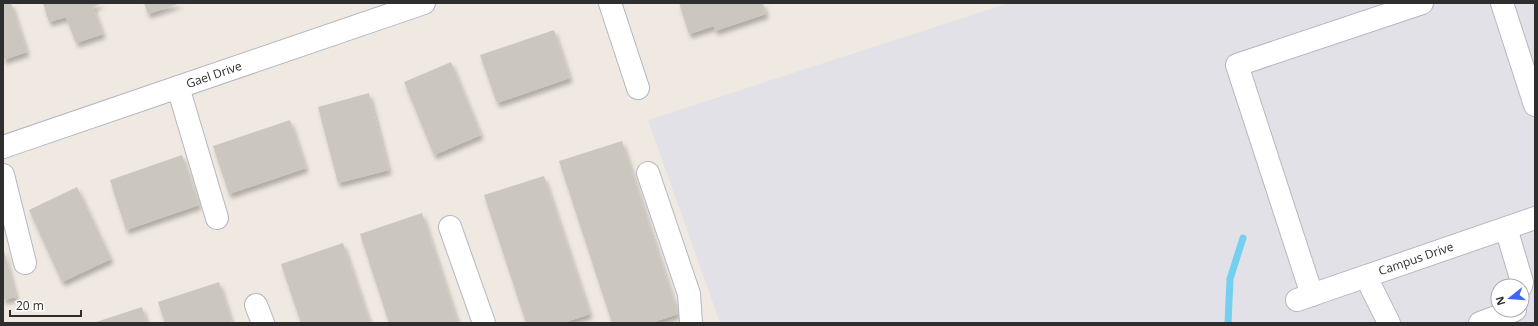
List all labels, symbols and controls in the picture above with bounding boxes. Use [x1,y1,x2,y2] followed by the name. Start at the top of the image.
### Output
[184,57,244,92] street label: Gael Drive
[1376,238,1456,279] street label: Campus Drive
[1490,278,1530,318] north arrow
[10,292,81,318] scale bar
[1491,295,1508,308] text: N
[16,297,44,314] text: 20 m

